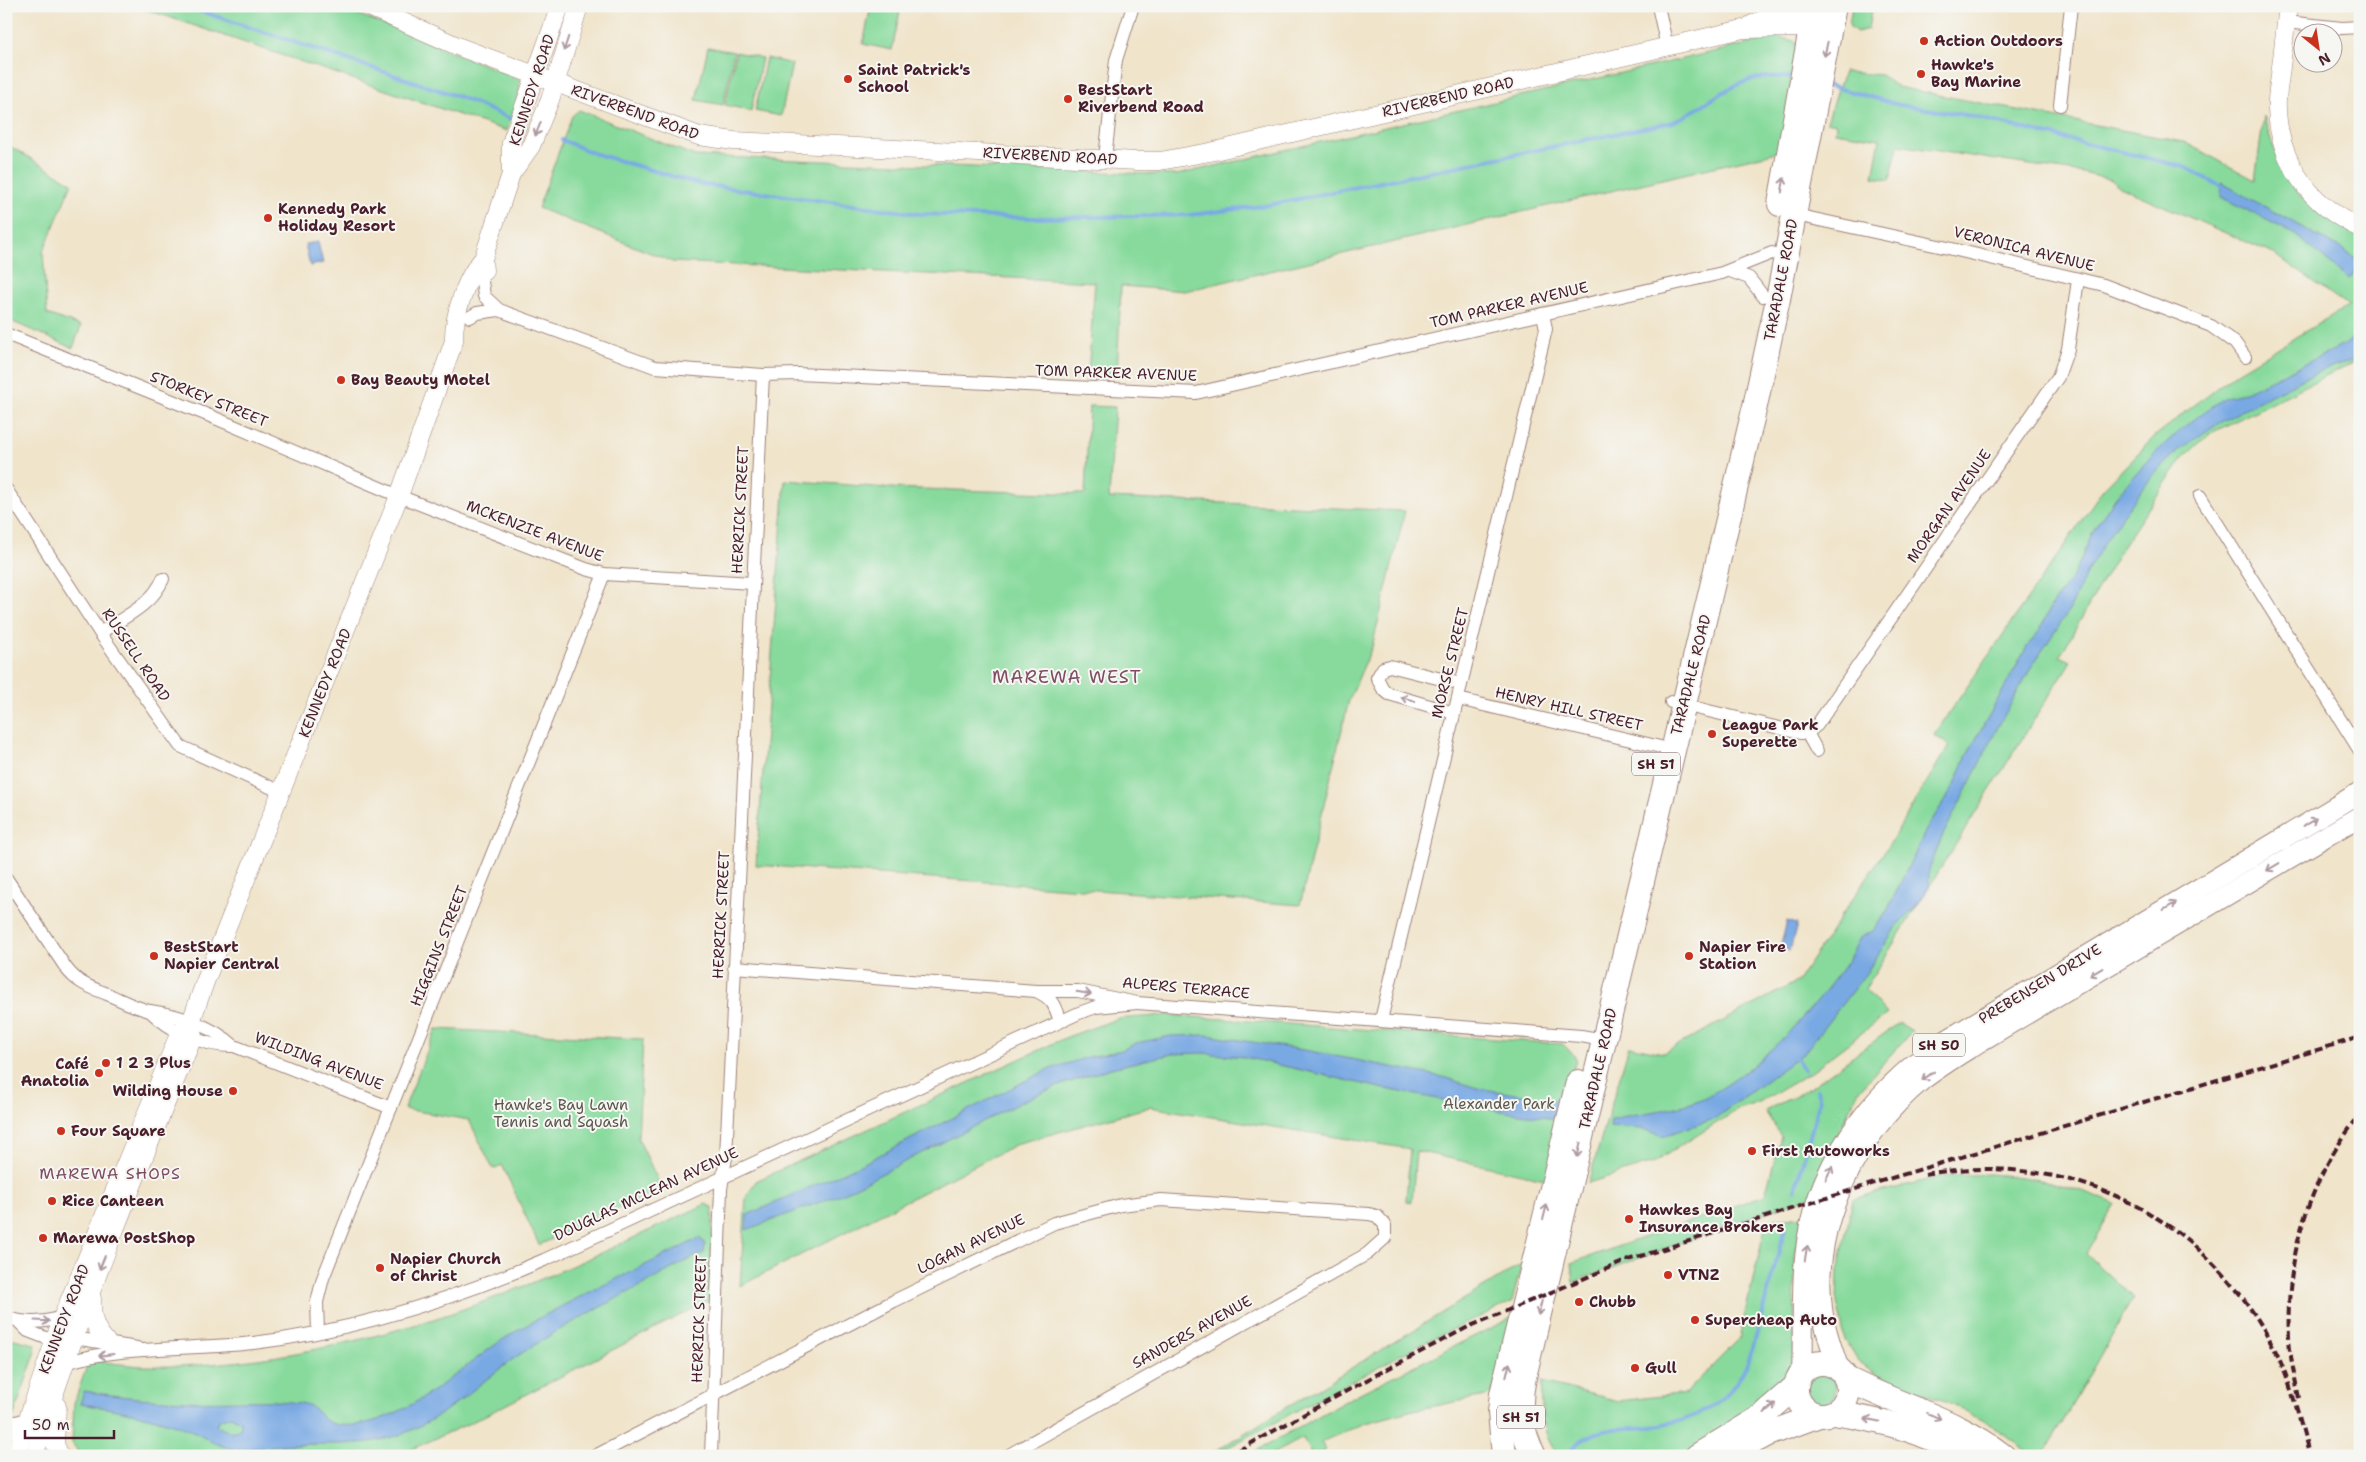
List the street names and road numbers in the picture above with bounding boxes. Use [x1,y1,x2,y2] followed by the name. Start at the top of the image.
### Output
[505,32,559,148] street label: KENNEDY ROAD
[1380,72,1516,122] street label: RIVERBEND ROAD
[568,80,702,144] street label: RIVERBEND ROAD
[982,142,1118,170] street label: RIVERBEND ROAD
[1759,217,1803,343] street label: TARADALE ROAD
[1951,222,2097,276] street label: VERONICA AVENUE
[1428,277,1590,333] street label: TOM PARKER AVENUE
[1035,360,1197,386] street label: TOM PARKER AVENUE
[147,366,271,432] street label: STORKEY STREET
[1902,445,1996,567] street label: MORGAN AVENUE
[727,446,753,574] street label: HERRICK STREET
[464,496,606,566] street label: MCKENZIE AVENUE
[97,604,175,706] street label: RUSSELL ROAD
[1427,606,1473,720] street label: MORSE STREET
[1666,612,1716,738] street label: TARADALE ROAD
[294,625,356,741] street label: KENNEDY ROAD
[1493,682,1645,736] street label: HENRY HILL STREET
[1632,752,1680,776] road number: SH 51
[708,851,734,979] street label: HERRICK STREET
[406,883,472,1009] street label: HIGGINS STREET
[1975,939,2105,1029] street label: PREBENSEN DRIVE
[1121,972,1251,1004] street label: ALPERS TERRACE
[1574,1006,1622,1132] street label: TARADALE ROAD
[252,1027,386,1095] street label: WILDING AVENUE
[1913,1034,1965,1056] road number: SH 50
[550,1142,742,1246] street label: DOUGLAS MCLEAN AVENUE
[914,1209,1028,1279] street label: LOGAN AVENUE
[687,1255,711,1383] street label: HERRICK STREET
[34,1261,94,1377] street label: KENNEDY ROAD
[1129,1291,1255,1373] street label: SANDERS AVENUE
[1497,1405,1545,1428] road number: SH 51

